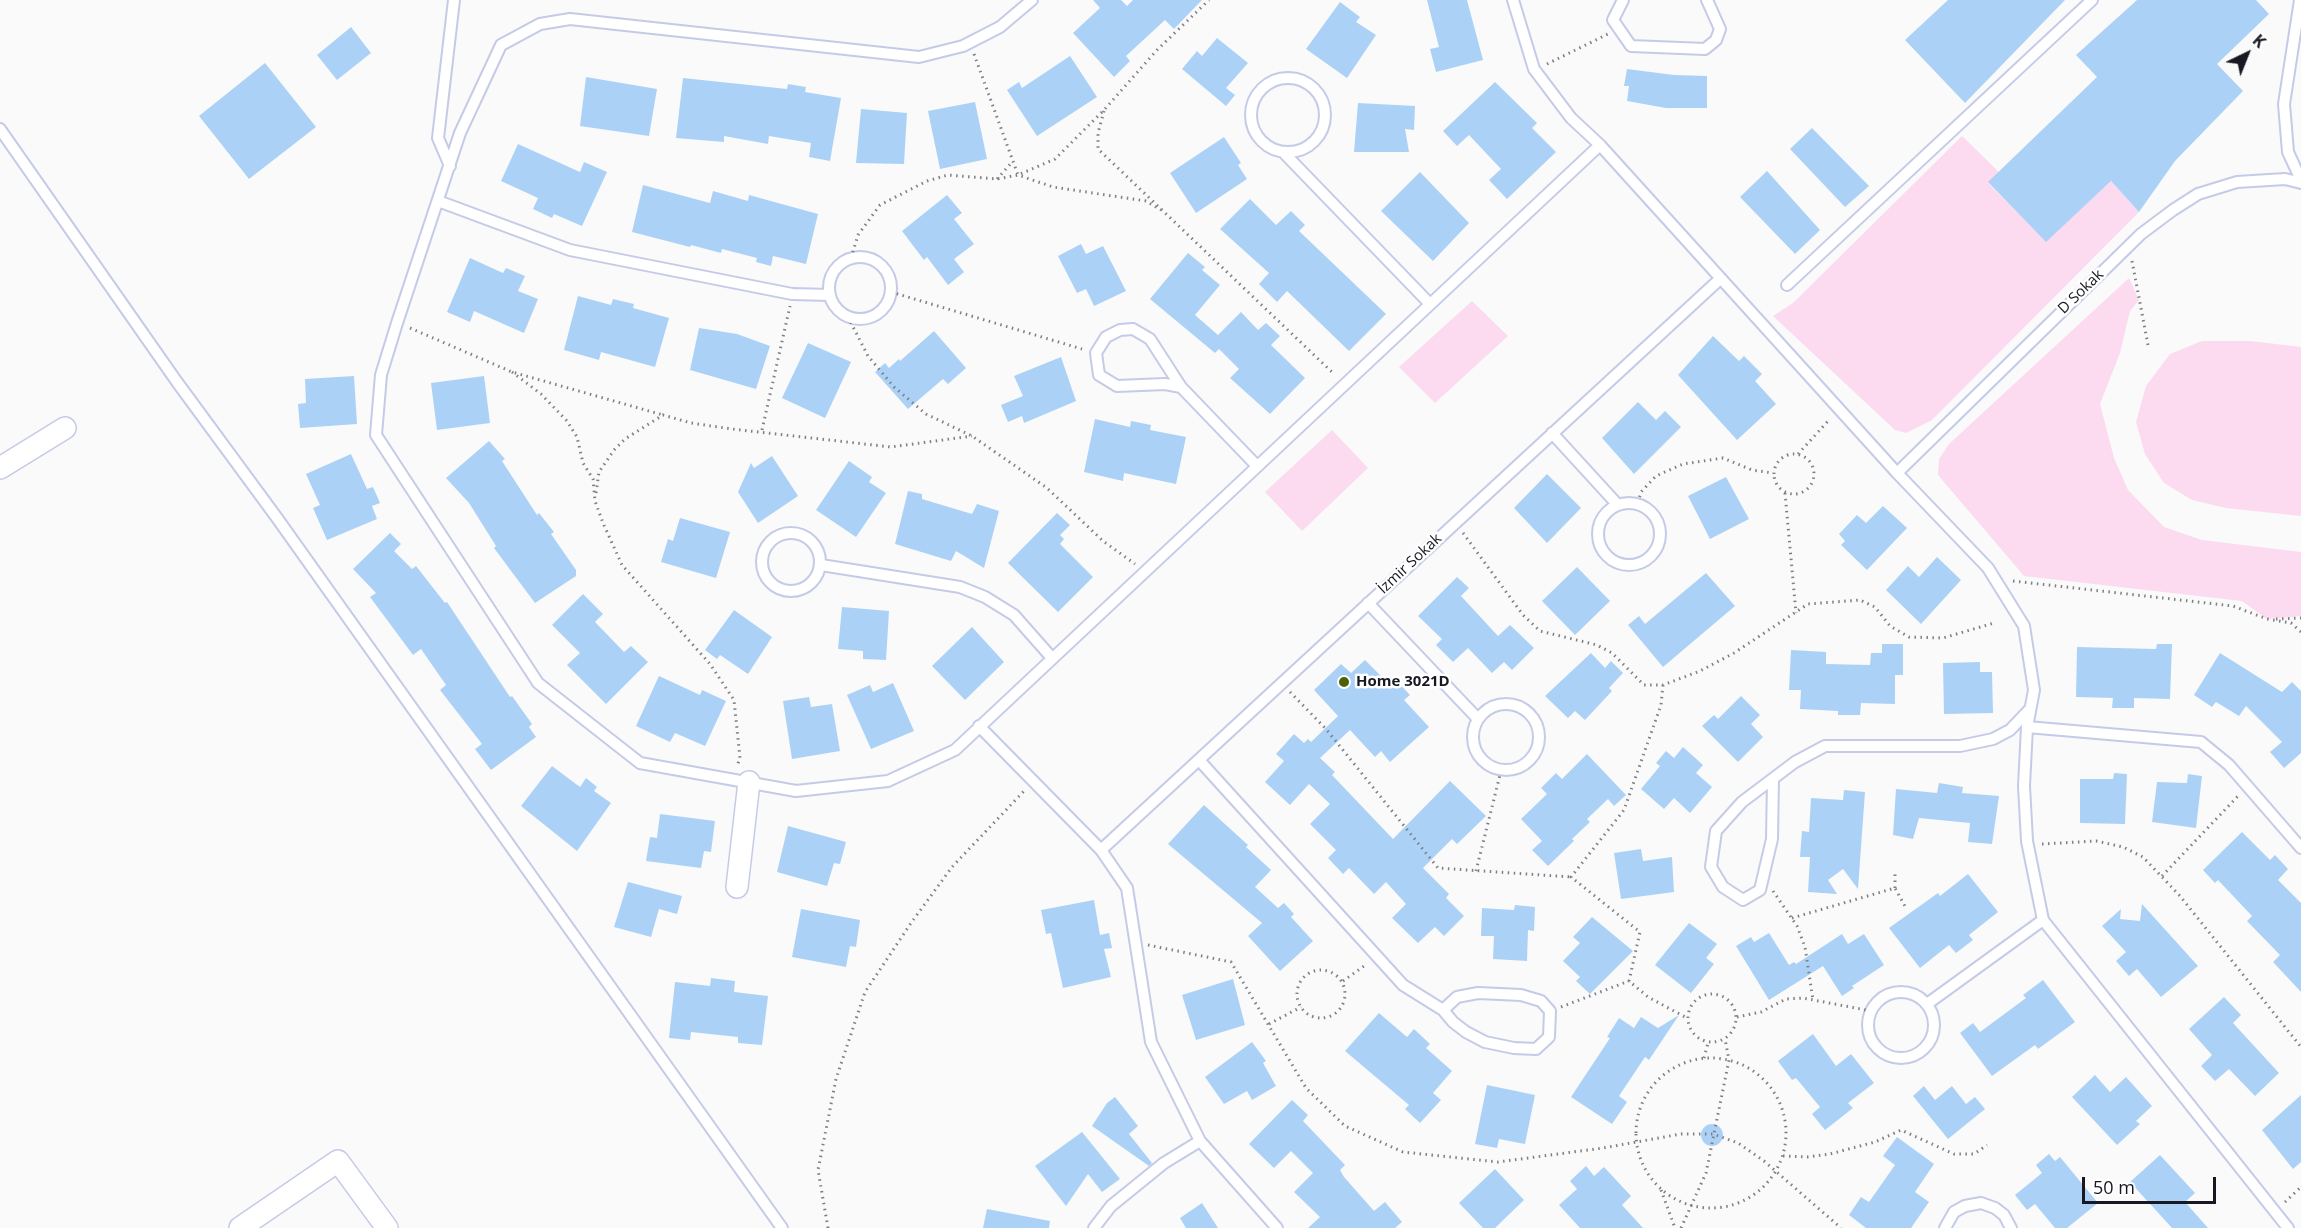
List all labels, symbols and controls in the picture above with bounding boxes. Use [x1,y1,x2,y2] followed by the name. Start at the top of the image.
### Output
[2217,24,2277,84] north arrow
[2248,29,2271,53] text: K
[2055,266,2107,318] street label: D Sokak
[1375,530,1445,598] street label: İzmir Sokak
[1356,673,1450,691] place label: Home 3021D
[1337,675,1351,689] marker: Home 3021D
[2085,1165,2218,1203] scale bar
[2093,1175,2135,1199] text: 50 m

